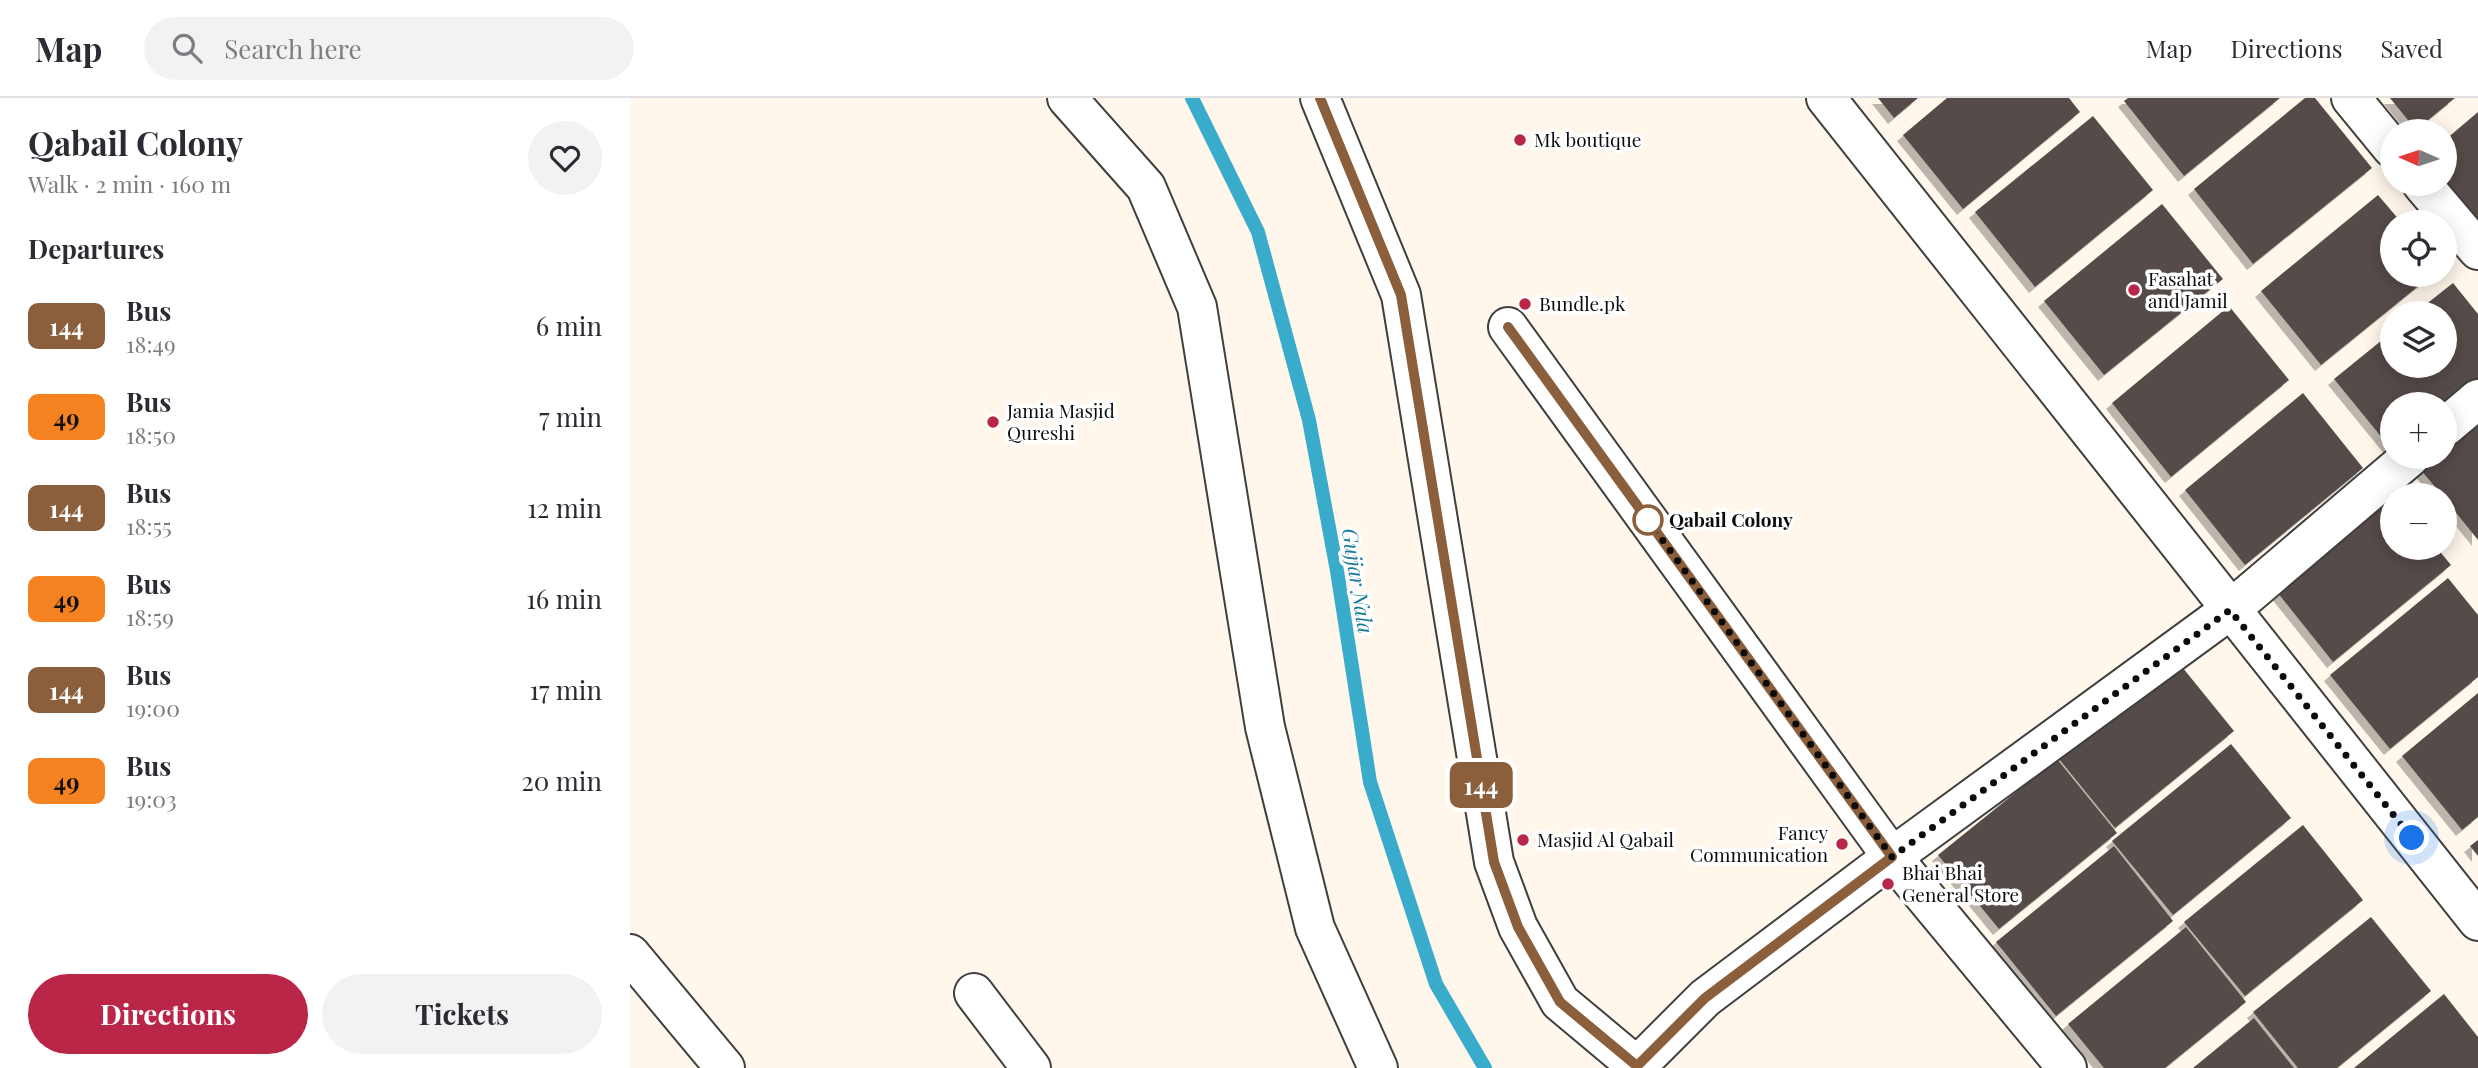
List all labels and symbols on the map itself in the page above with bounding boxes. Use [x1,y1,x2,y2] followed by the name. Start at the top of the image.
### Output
[2380,119,2457,196] north arrow
[1534,126,1641,152] place label: Mk boutique
[1512,132,1528,148] marker: Mk boutique
[2148,265,2228,313] place label: Fasahat and Jamil
[2126,282,2142,298] marker: Fasahat and Jamil
[1539,290,1626,316] place label: Bundle.pk
[1517,296,1533,312] marker: Bundle.pk
[1006,397,1115,445] place label: Jamia Masjid Qureshi
[985,414,1001,430] marker: Jamia Masjid Qureshi
[1633,505,1663,535] marker: Qabail Colony
[1669,506,1793,532] place label: Qabail Colony
[1337,526,1381,635] water label: Gujjar Nala
[1441,762,1521,808] line badge: 144
[1690,819,1829,867] place label: Fancy Communication
[2394,820,2429,855] your location
[1537,826,1675,852] place label: Masjid Al Qabail
[1515,832,1531,848] marker: Masjid Al Qabail
[1834,836,1850,852] marker: Fancy Communication
[1902,859,2019,907] place label: Bhai Bhai General Store
[1880,876,1896,892] marker: Bhai Bhai General Store

